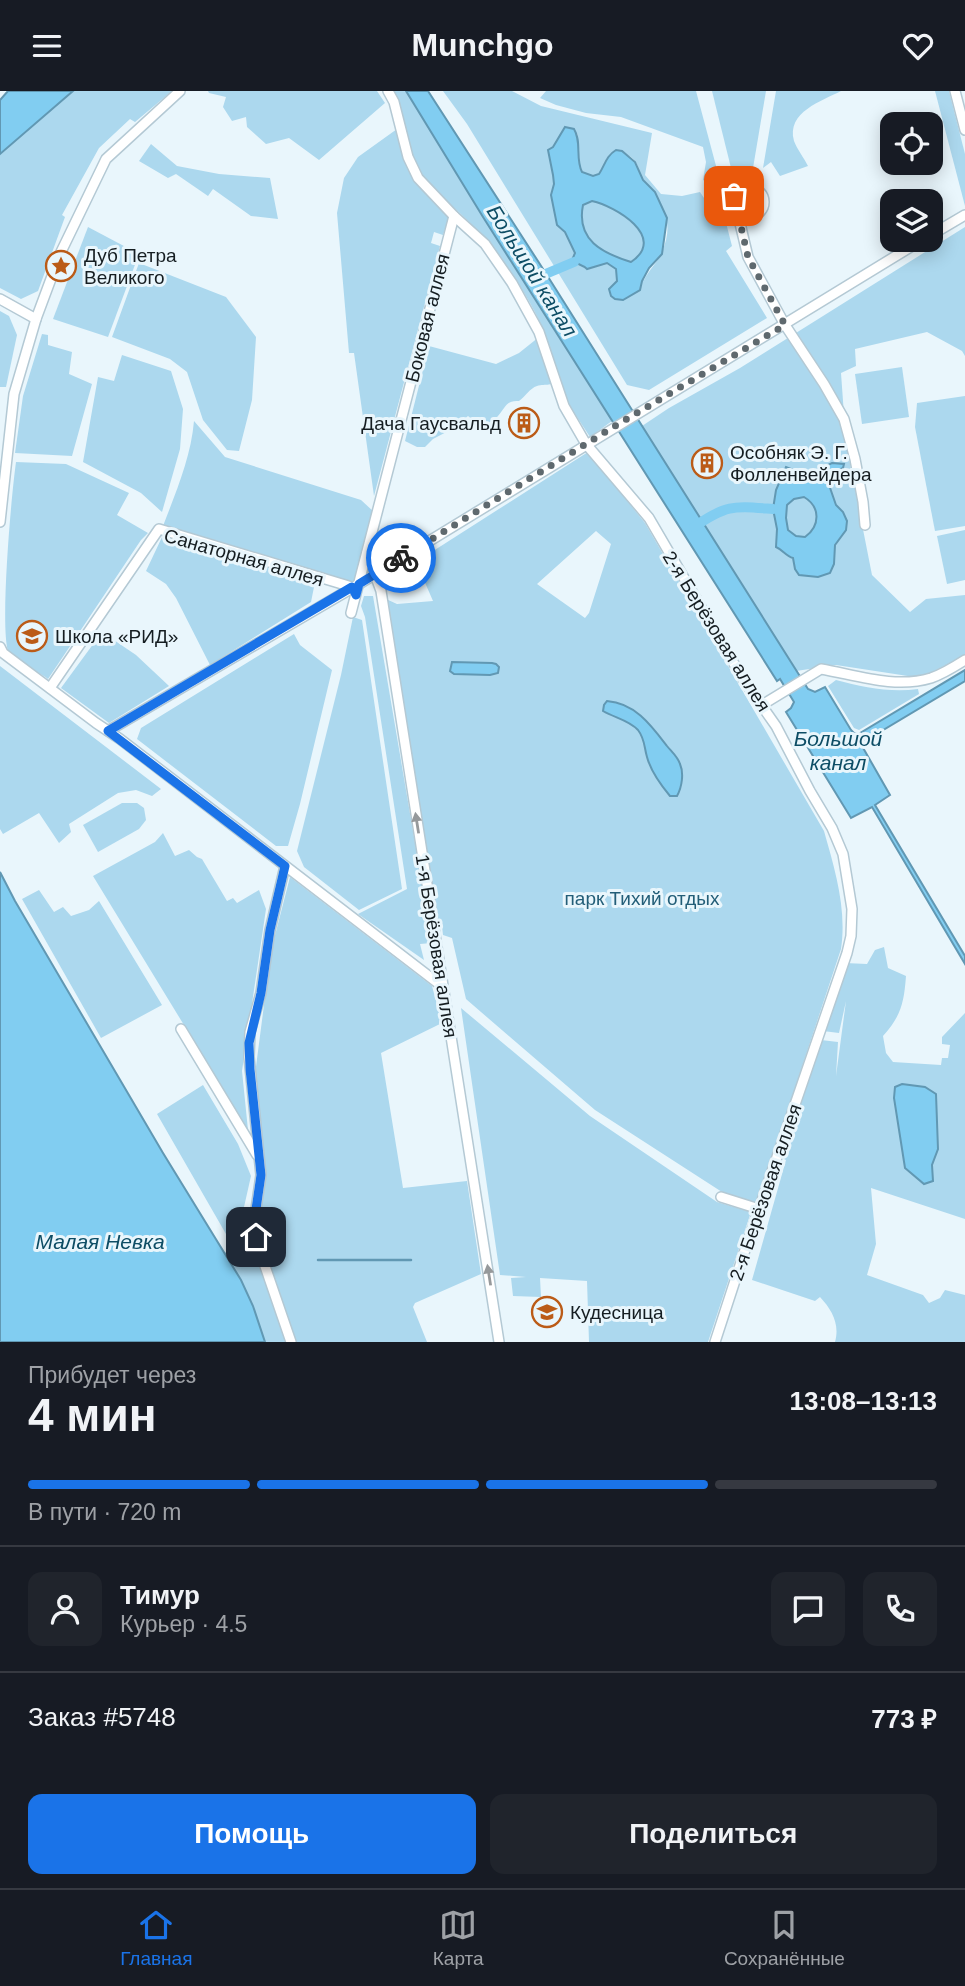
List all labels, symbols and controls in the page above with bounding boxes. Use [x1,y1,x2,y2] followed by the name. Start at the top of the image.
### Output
[28,27,66,65] icon: menu
[411,27,554,63] text: Munchgo
[899,27,937,65] icon: heart
[880,112,943,252] map controls
[880,112,943,175] button: locate
[704,166,764,226] pin
[715,177,753,215] icon: bag
[880,189,943,252] button: layers
[483,201,582,341] water label: Большой канал
[84,245,177,288] place label: Дуб Петра Великого
[44,249,78,283] place icon: Дуб Петра Великого
[401,252,454,385] street label: Боковая аллея
[507,406,541,440] building icon: Дача Гаусвальд
[361,413,501,434] place label: Дача Гаусвальд
[730,442,872,485] place label: Особняк Э. Г. Фолленвейдера
[690,446,724,480] building icon: Особняк Э. Г. Фолленвейдера
[366,523,436,593] courier
[162,525,326,590] street label: Санаторная аллея
[382,539,420,577] icon: bike
[659,547,775,715] street label: 2-я Берёзовая аллея
[15,619,49,653] school or university icon: Школа «РИД»
[55,626,178,647] place label: Школа «РИД»
[794,727,883,774] water label: Большой канал
[411,812,422,834] one-way arrow
[412,853,461,1039] street label: 1-я Берёзовая аллея
[565,888,720,909] park label: парк Тихий отдых
[725,1101,806,1283] street label: 2-я Берёзовая аллея
[226,1207,286,1267] pin
[237,1218,275,1256] icon: home
[35,1230,165,1253] water label: Малая Невка
[483,1263,494,1285] one-way arrow
[530,1295,564,1329] school or university icon: Кудесница
[570,1302,664,1323] place label: Кудесница
[28,1362,196,1388] text: Прибудет через
[790,1386,937,1416] text: 13:08–13:13
[28,1389,156,1441] text: 4 мин
[28,1499,181,1525] text: В пути · 720 m
[28,1572,102,1646] button: person
[771,1572,845,1646] button: chat
[863,1572,937,1646] button: phone
[120,1580,200,1610] text: Тимур
[120,1611,247,1637] text: Курьер · 4.5
[28,1702,176,1732] text: Заказ #5748
[871,1704,937,1734] text: 773 ₽
[28,1794,476,1874] button: Помощь
[490,1794,937,1874] button: Поделиться
[120,1906,192,1970] tab: Главная
[433,1906,484,1970] tab: Карта
[724,1906,845,1970] tab: Сохранённые

